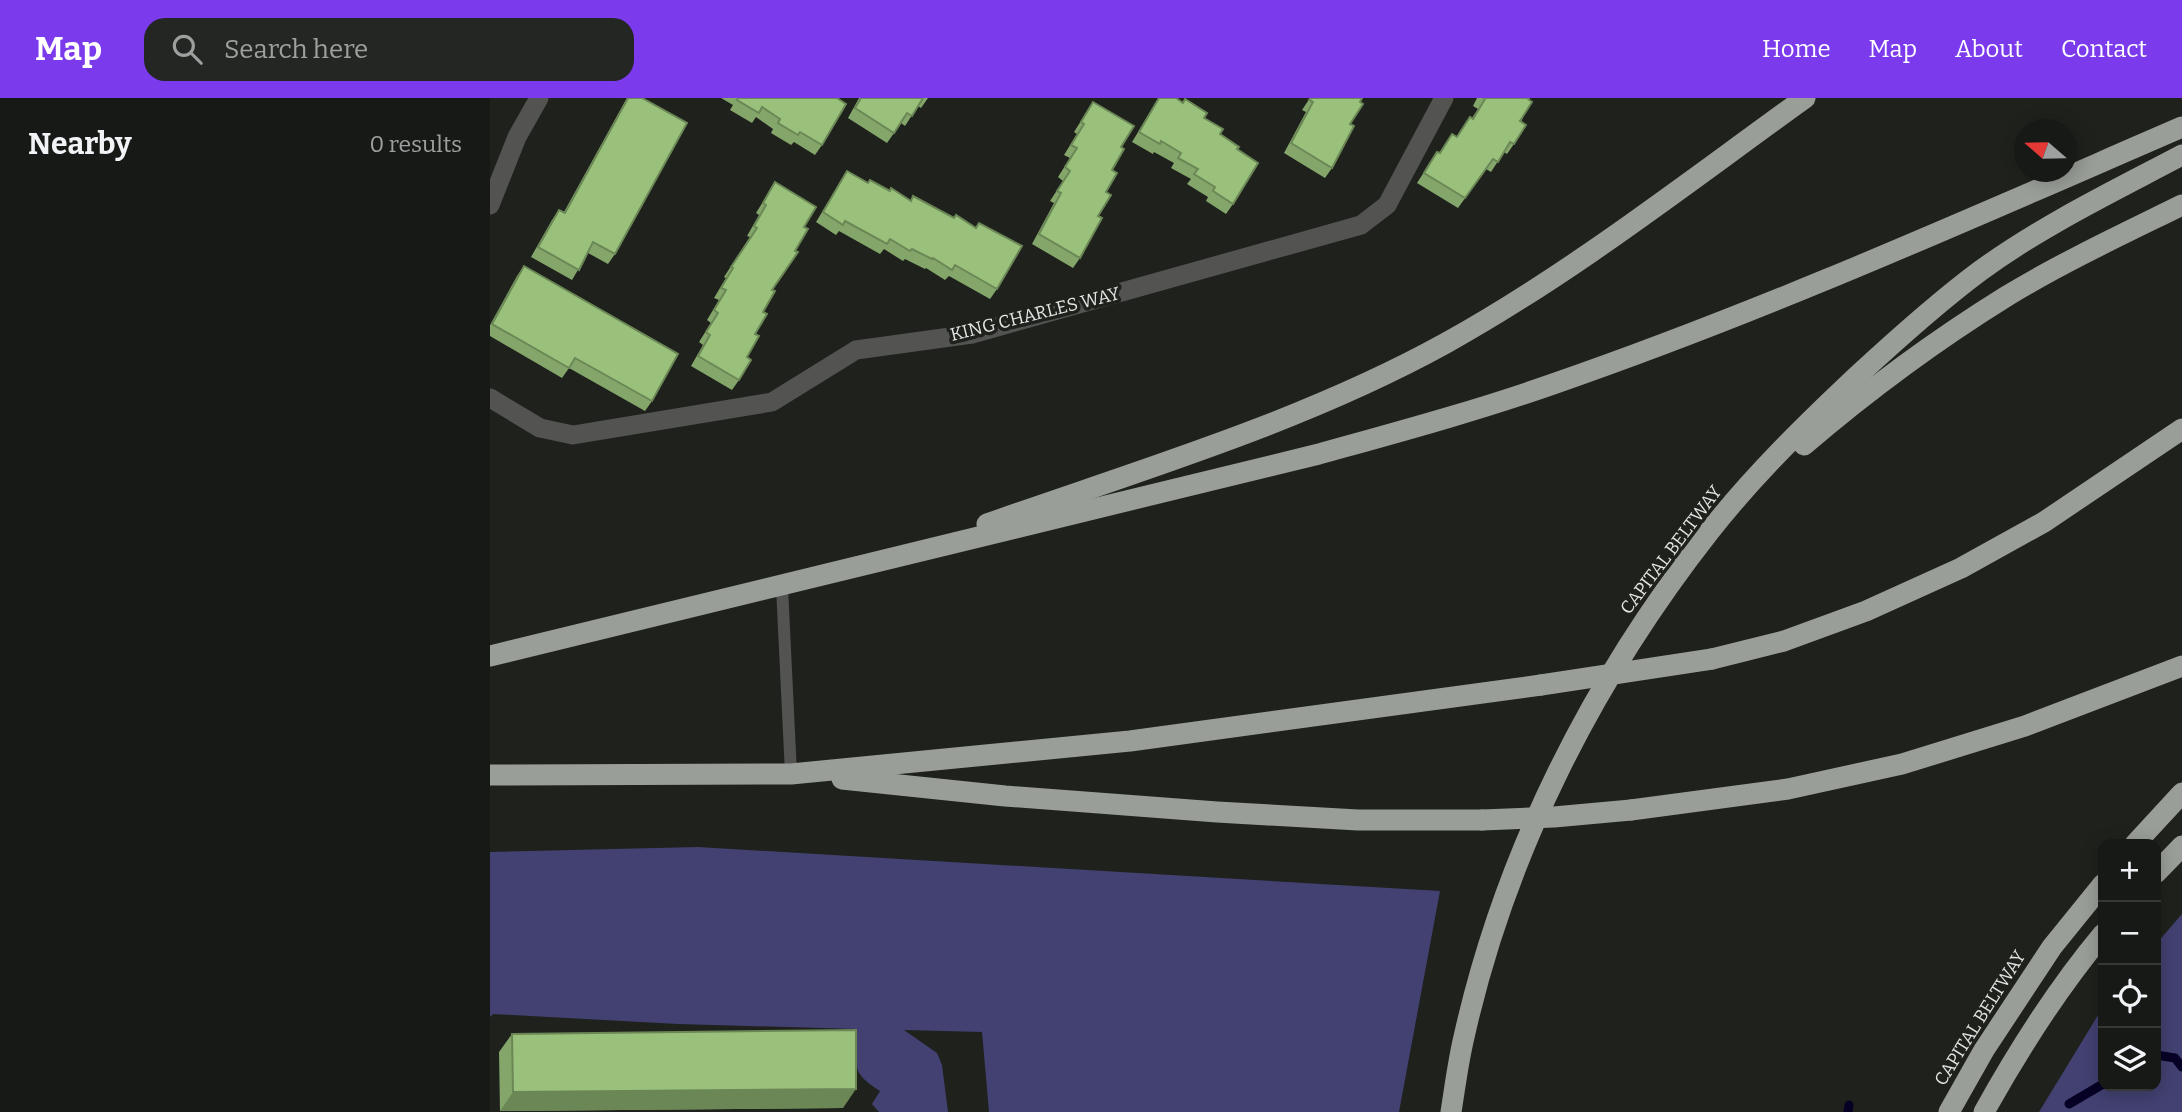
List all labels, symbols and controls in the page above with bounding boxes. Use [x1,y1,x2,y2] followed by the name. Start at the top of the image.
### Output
[144,18,634,81] search box
[35,29,102,69] text: Map
[168,30,206,68] icon: search
[224,34,368,65] text: Search here
[1762,35,1831,63] text: Home
[1869,35,1917,63] text: Map
[1955,35,2023,63] text: About
[2061,35,2147,63] text: Contact
[2014,119,2077,182] north arrow
[28,126,132,162] text: Nearby
[369,130,462,158] text: 0 results
[948,282,1123,346] street label: KING CHARLES WAY
[1616,481,1727,619] street label: CAPITAL BELTWAY
[2098,839,2161,1091] map controls
[2098,839,2161,902] button: +
[2098,902,2161,965] button: −
[1930,946,2031,1090] street label: CAPITAL BELTWAY
[2098,965,2161,1028] button: locate
[2098,1028,2161,1091] button: layers

